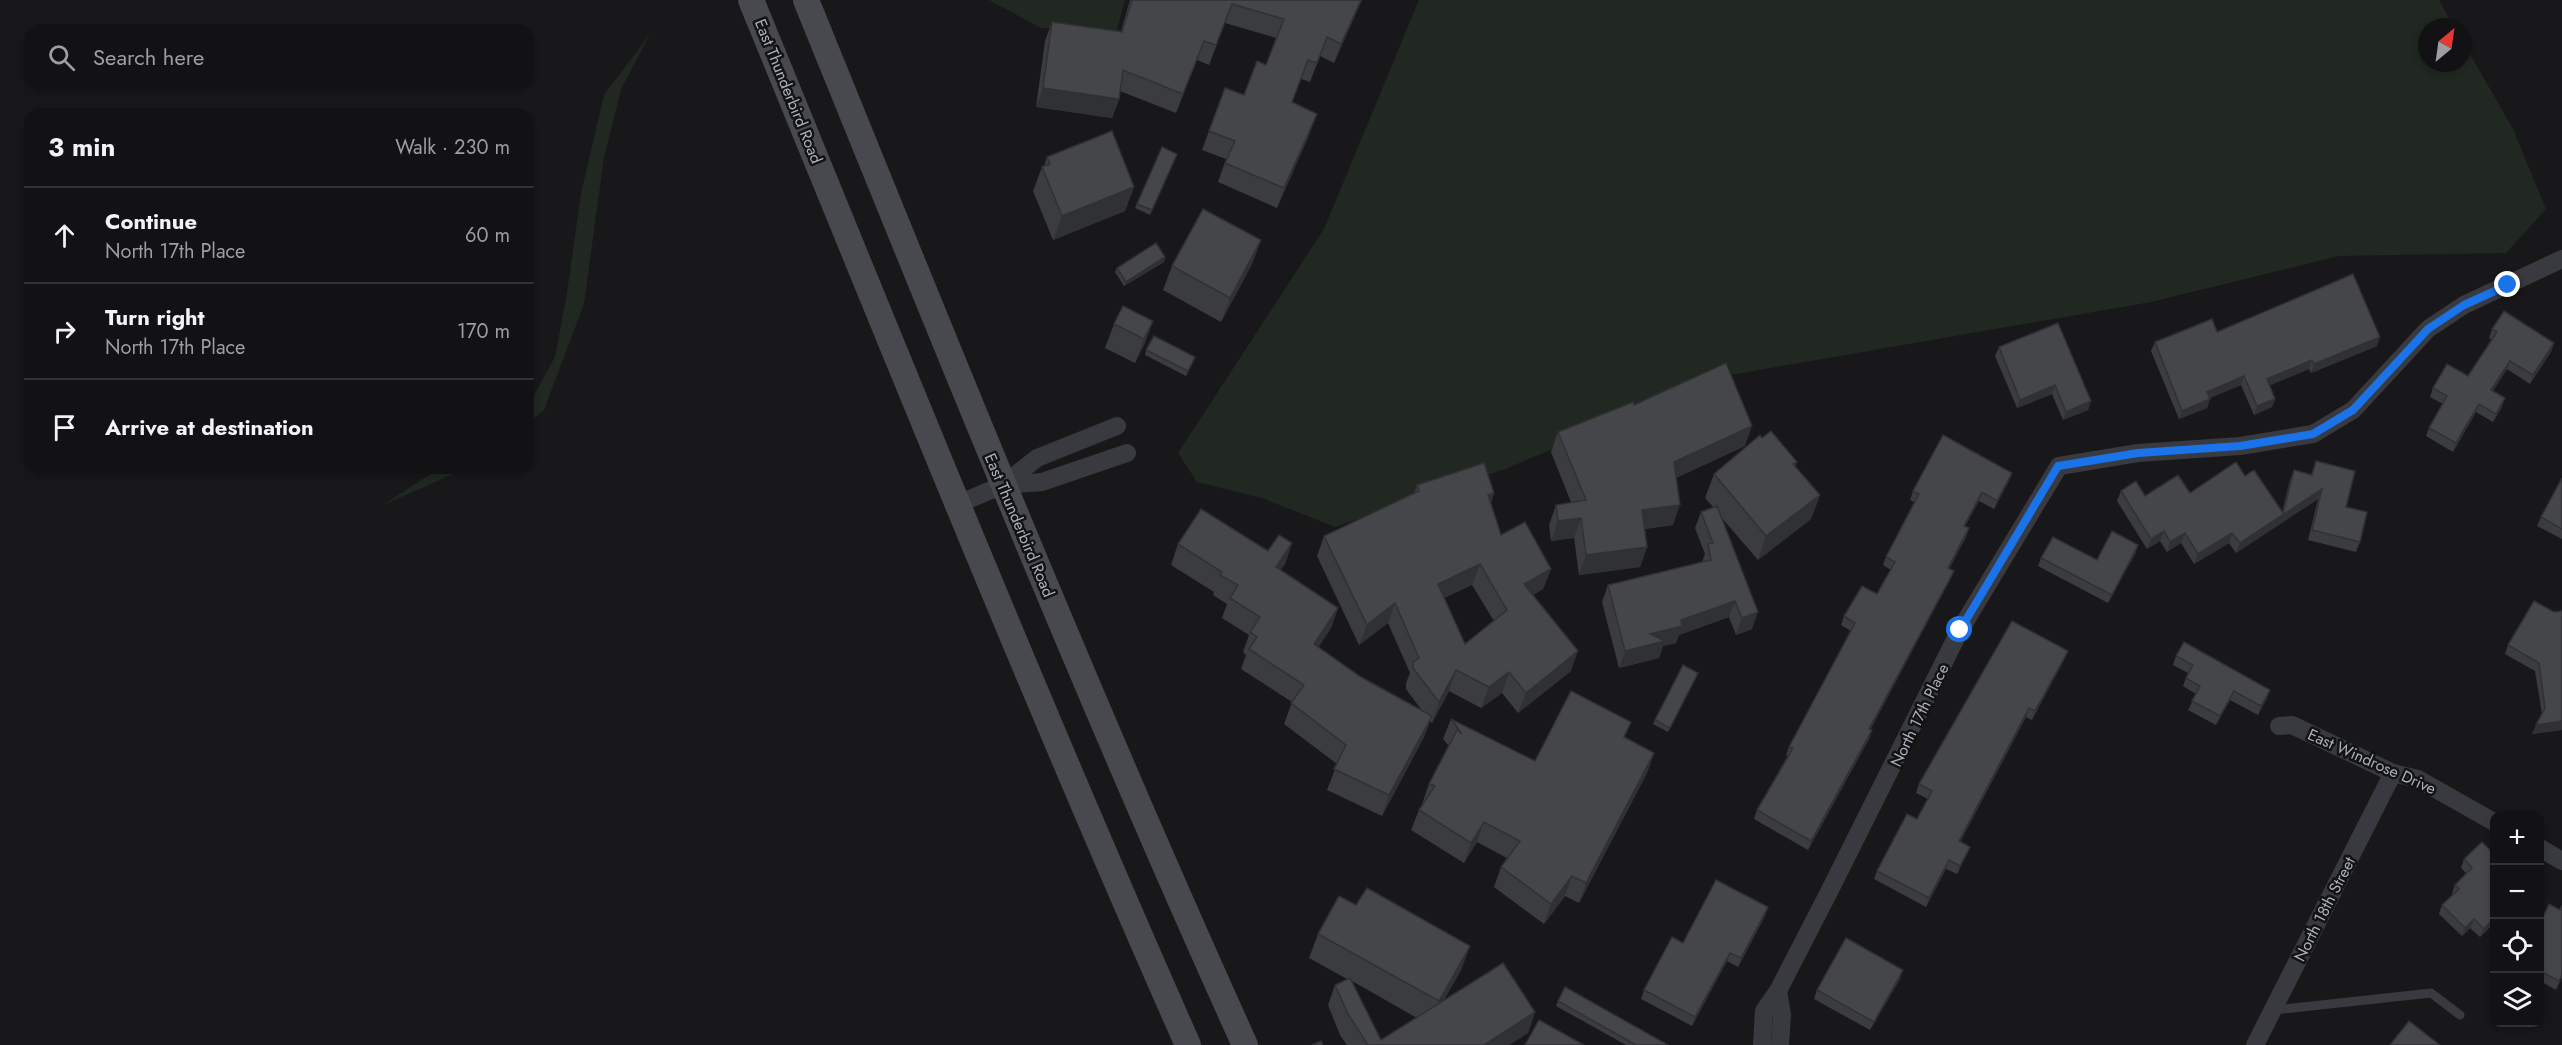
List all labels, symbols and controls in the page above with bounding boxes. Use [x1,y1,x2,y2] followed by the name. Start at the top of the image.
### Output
[749,15,828,167] street label: East Thunderbird Road
[2418,18,2472,72] north arrow
[24,24,534,90] search box
[45,41,78,74] icon: search
[93,41,204,73] text: Search here
[48,128,115,166] text: 3 min
[395,133,510,162] text: Walk · 230 m
[105,205,197,237] text: Continue
[48,219,81,252] icon: ahead
[465,221,510,250] text: 60 m
[105,237,245,266] text: North 17th Place
[2494,271,2520,297] route end
[105,301,205,333] text: Turn right
[48,315,81,348] icon: right
[457,317,510,346] text: 170 m
[105,333,245,362] text: North 17th Place
[48,411,81,444] icon: arrive
[105,411,314,443] text: Arrive at destination
[979,450,1060,601] street label: East Thunderbird Road
[1946,616,1972,642] route start
[1884,660,1954,771] street label: North 17th Place
[2304,723,2440,800] street label: East Windrose Drive
[2490,811,2544,1027] map controls
[2490,811,2544,865] button: +
[2288,853,2361,966] street label: North 18th Street
[2490,865,2544,919] button: −
[2490,919,2544,973] button: locate
[2490,973,2544,1027] button: layers

